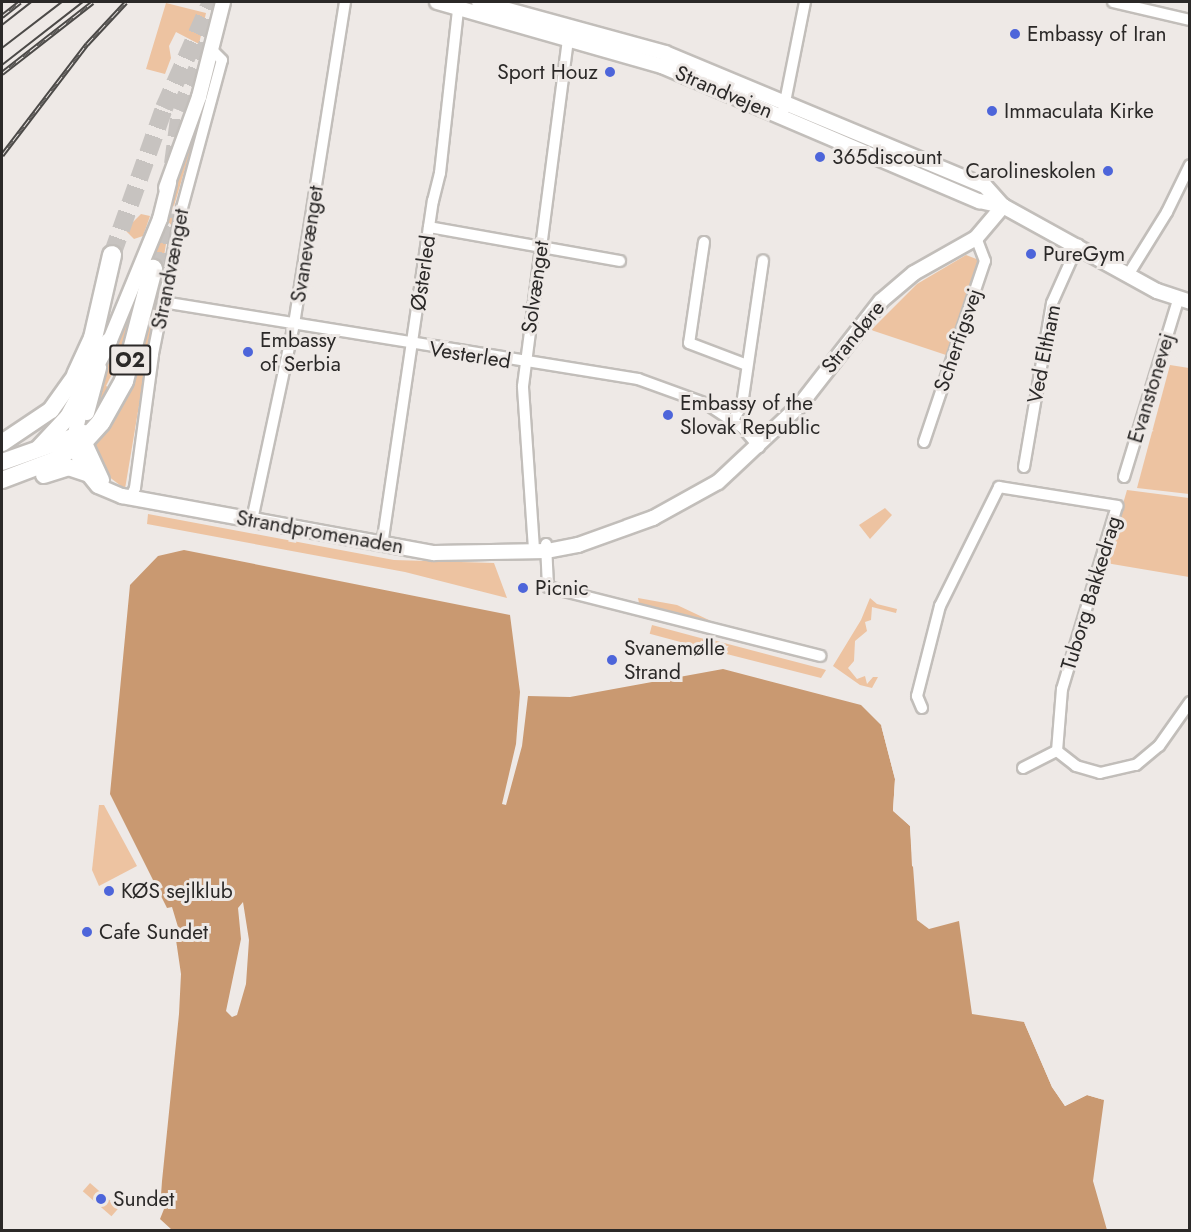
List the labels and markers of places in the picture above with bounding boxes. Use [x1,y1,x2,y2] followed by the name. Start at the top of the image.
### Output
[1027,21,1167,47] place label: Embassy of Iran
[1008,27,1022,41] marker: Embassy of Iran
[497,59,598,85] place label: Sport Houz
[603,65,617,79] marker: Sport Houz
[1004,98,1154,124] place label: Immaculata Kirke
[985,104,999,118] marker: Immaculata Kirke
[832,144,942,170] place label: 365discount
[813,150,827,164] marker: 365discount
[966,158,1096,184] place label: Carolineskolen
[1101,164,1115,178] marker: Carolineskolen
[1043,241,1125,267] place label: PureGym
[1024,247,1038,261] marker: PureGym
[260,327,341,377] place label: Embassy of Serbia
[241,345,255,359] marker: Embassy of Serbia
[680,390,820,440] place label: Embassy of the Slovak Republic
[661,408,675,422] marker: Embassy of the Slovak Republic
[535,575,589,601] place label: Picnic
[516,581,530,595] marker: Picnic
[624,635,725,685] place label: Svanemølle Strand
[605,653,619,667] marker: Svanemølle Strand
[121,878,233,904] place label: KØS sejlklub
[102,884,116,898] marker: KØS sejlklub
[99,919,208,945] place label: Cafe Sundet
[80,925,94,939] marker: Cafe Sundet
[113,1186,174,1212] place label: Sundet
[94,1192,108,1206] marker: Sundet

